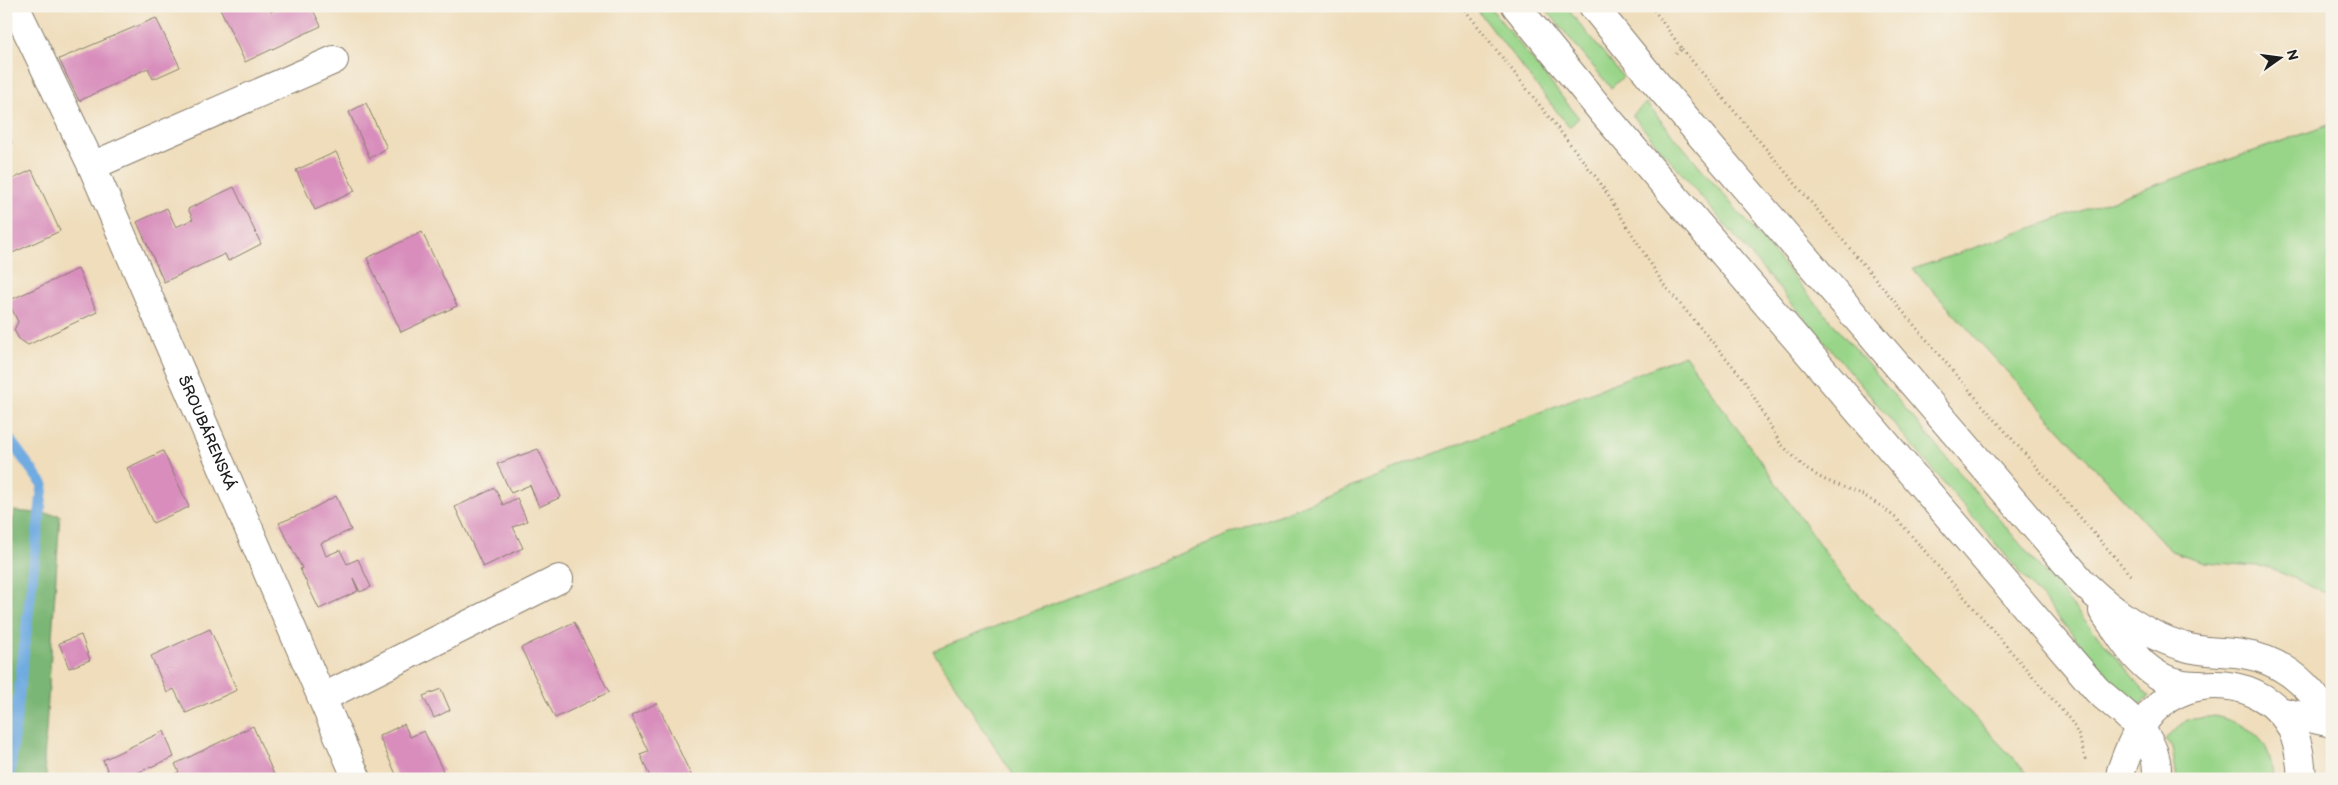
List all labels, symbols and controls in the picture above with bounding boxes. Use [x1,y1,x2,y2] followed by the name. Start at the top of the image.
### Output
[2256,32,2306,82] north arrow
[2283,48,2302,62] text: N
[174,373,241,493] street label: ŠROUBÁRENSKÁ

